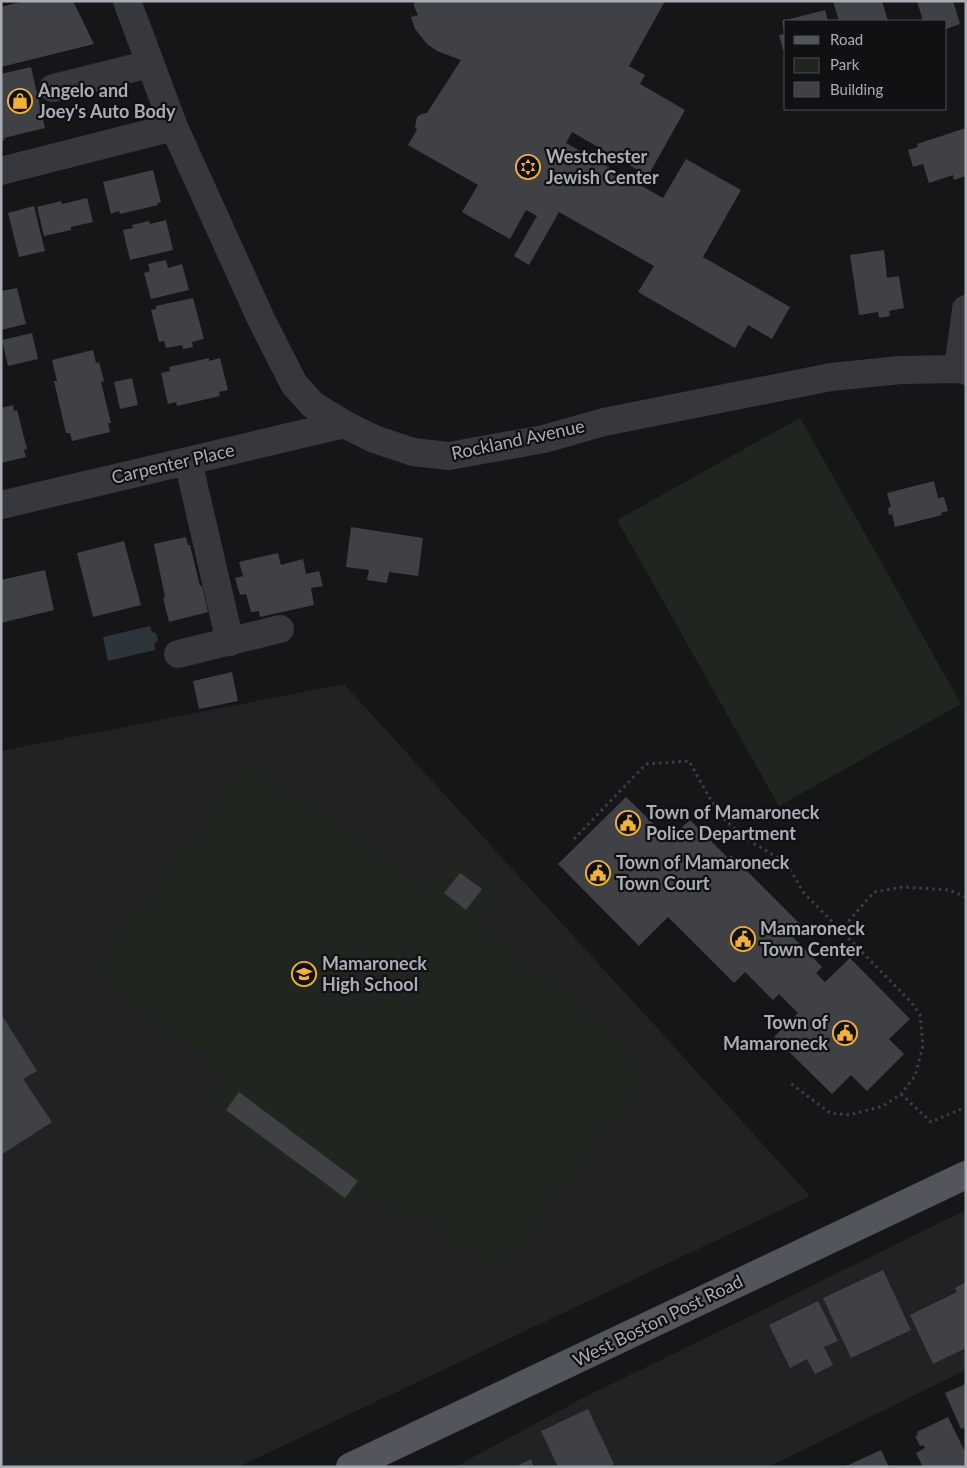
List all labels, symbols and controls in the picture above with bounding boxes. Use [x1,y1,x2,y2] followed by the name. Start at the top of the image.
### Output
[784,20,947,110] legend
[830,30,863,48] text: Road
[830,55,860,73] text: Park
[37,79,176,122] place label: Angelo and Joey's Auto Body
[830,80,883,98] text: Building
[7,88,33,114] shop icon: Angelo and Joey's Auto Body
[546,145,659,188] place label: Westchester Jewish Center
[515,154,541,180] synagogue icon: Westchester Jewish Center
[449,414,586,464] street label: Rockland Avenue
[109,438,236,488] street label: Carpenter Place
[646,801,820,844] place label: Town of Mamaroneck Police Department
[615,810,641,836] public building icon: Town of Mamaroneck Police Department
[616,851,790,894] place label: Town of Mamaroneck Town Court
[585,860,611,886] public building icon: Town of Mamaroneck Town Court
[760,917,865,960] place label: Mamaroneck Town Center
[730,926,756,952] public building icon: Mamaroneck Town Center
[322,952,427,995] place label: Mamaroneck High School
[291,961,317,987] school or university icon: Mamaroneck High School
[723,1011,829,1054] place label: Town of Mamaroneck
[832,1020,858,1046] public building icon: Town of Mamaroneck
[569,1269,746,1371] street label: West Boston Post Road

